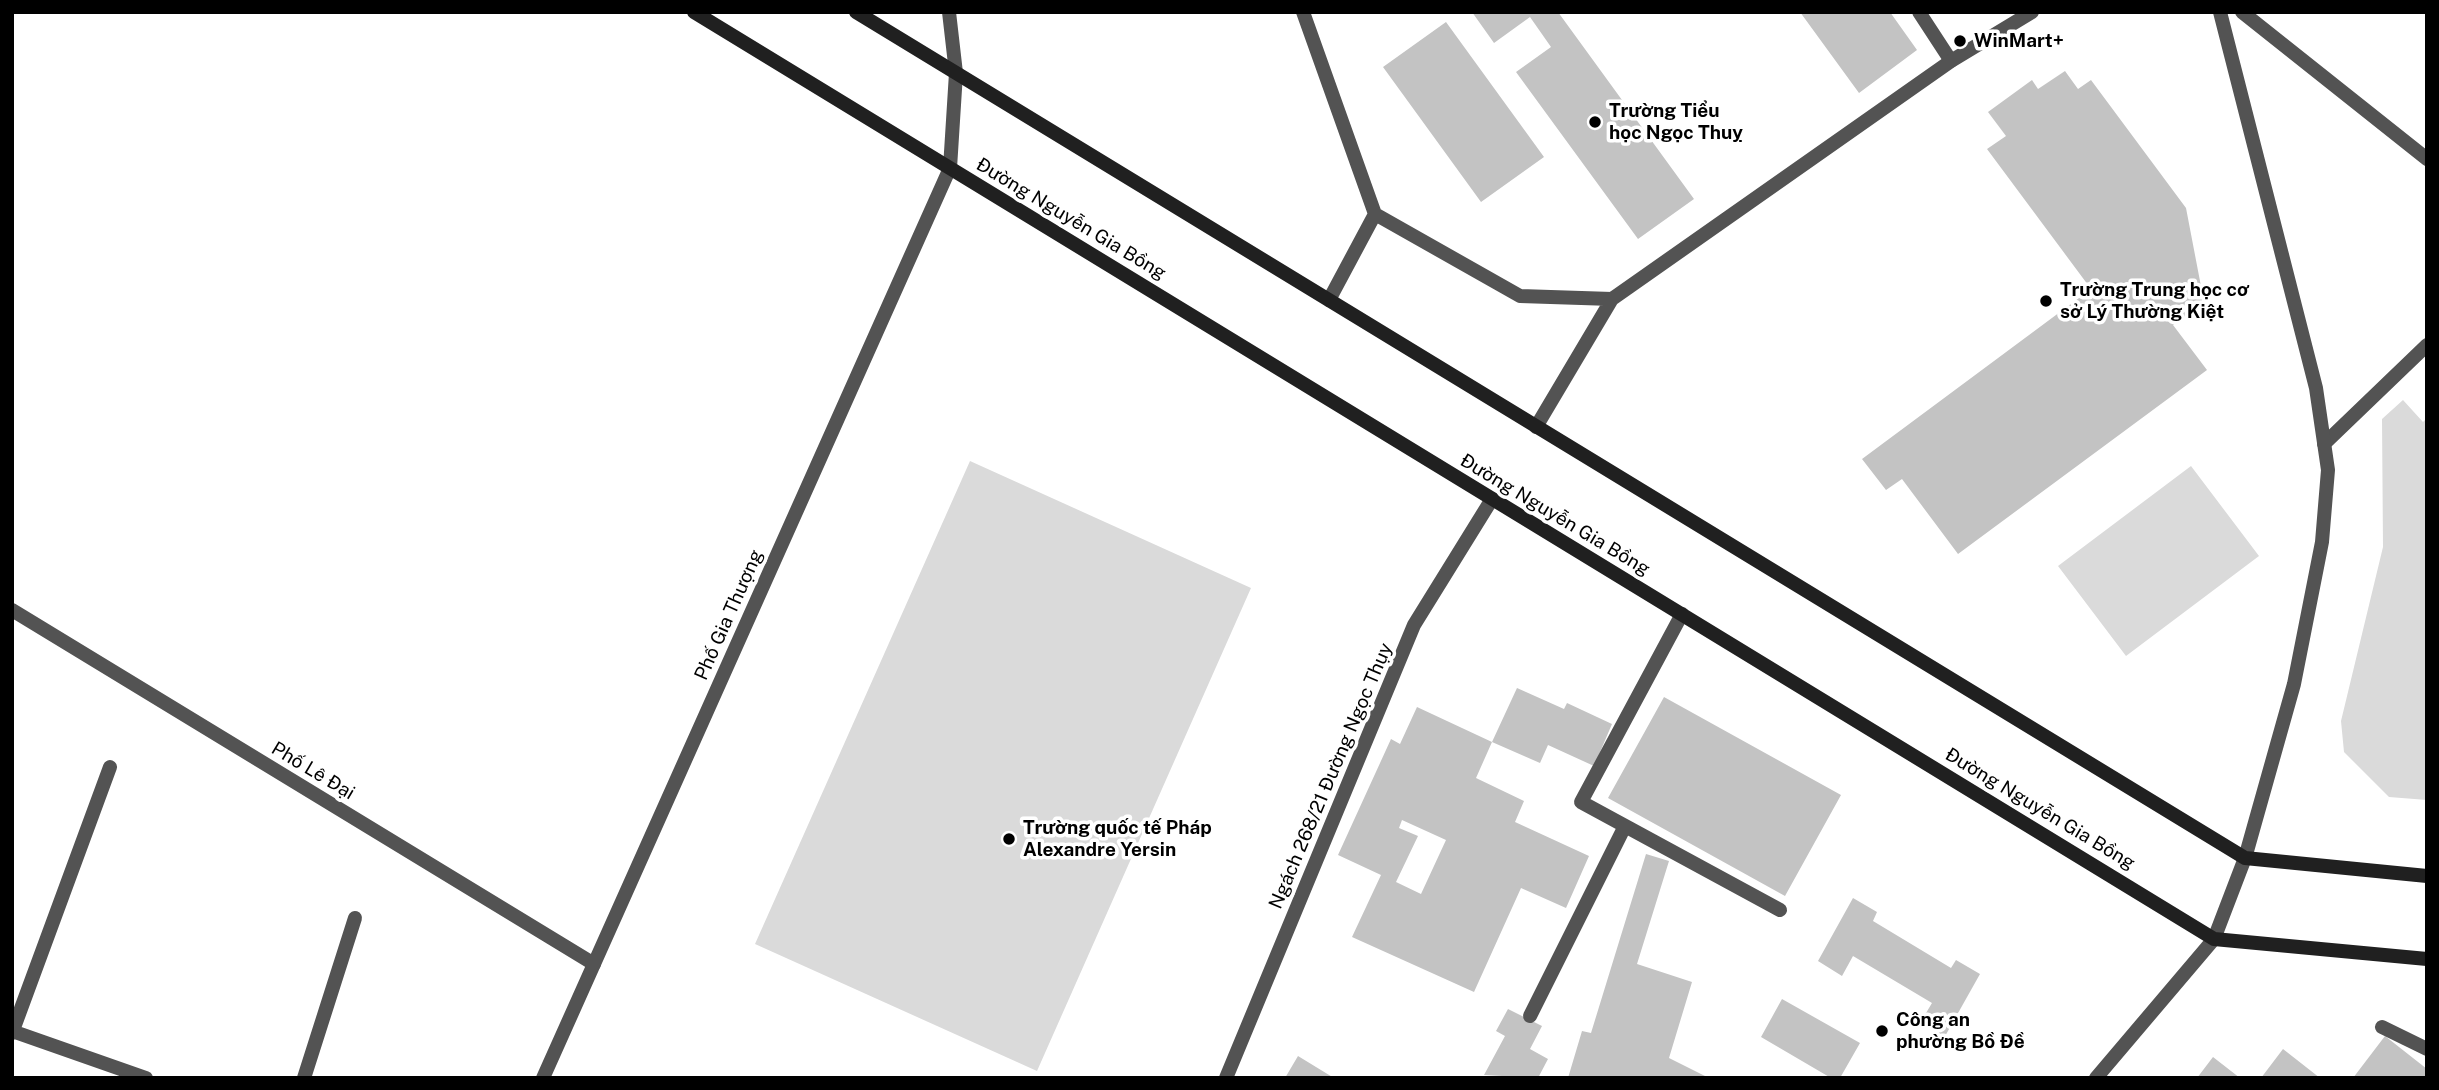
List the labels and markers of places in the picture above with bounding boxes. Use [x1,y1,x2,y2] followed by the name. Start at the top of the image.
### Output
[1974,30,2064,52] place label: WinMart+
[1952,33,1968,49] marker: WinMart+
[1609,100,1743,144] place label: Trường Tiểu học Ngọc Thuỵ
[1587,114,1603,130] marker: Trường Tiểu học Ngọc Thuỵ
[2060,279,2249,323] place label: Trường Trung học cơ sở Lý Thường Kiệt
[2038,293,2054,309] marker: Trường Trung học cơ sở Lý Thường Kiệt
[1023,817,1212,861] place label: Trường quốc tế Pháp Alexandre Yersin
[1001,831,1017,847] marker: Trường quốc tế Pháp Alexandre Yersin
[1896,1009,2025,1053] place label: Công an phường Bồ Đề
[1874,1023,1890,1039] marker: Công an phường Bồ Đề

